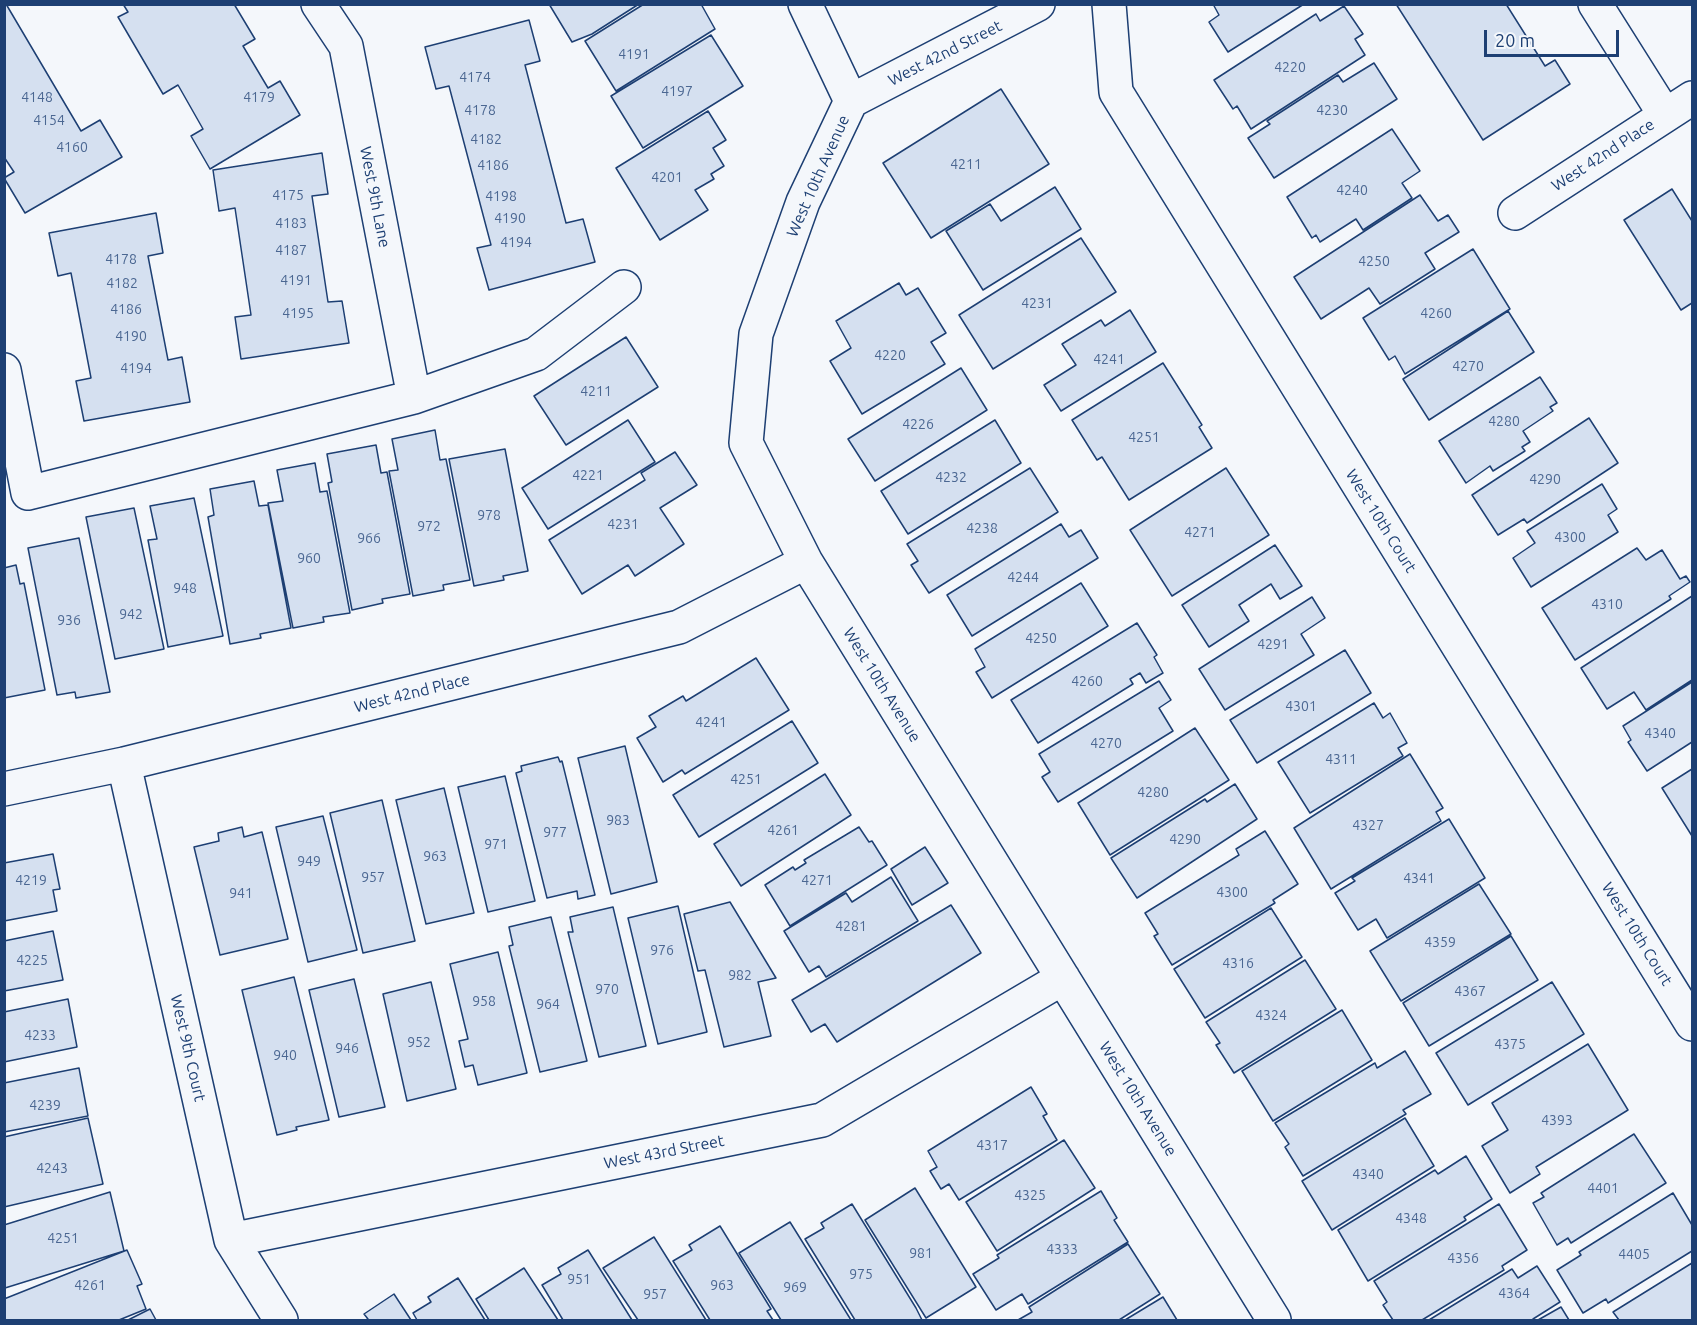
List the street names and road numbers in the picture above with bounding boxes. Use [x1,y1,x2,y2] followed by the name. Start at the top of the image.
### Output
[885,16,1005,90] street label: West 42nd Street
[783,112,853,240] street label: West 10th Avenue
[1548,115,1658,195] street label: West 42nd Place
[356,145,394,249] street label: West 9th Lane
[1342,466,1420,576] street label: West 10th Court
[839,624,925,746] street label: West 10th Avenue
[352,669,472,717] street label: West 42nd Place
[1598,879,1676,989] street label: West 10th Court
[166,993,210,1103] street label: West 9th Court
[1095,1038,1181,1160] street label: West 10th Avenue
[602,1131,726,1173] street label: West 43rd Street

